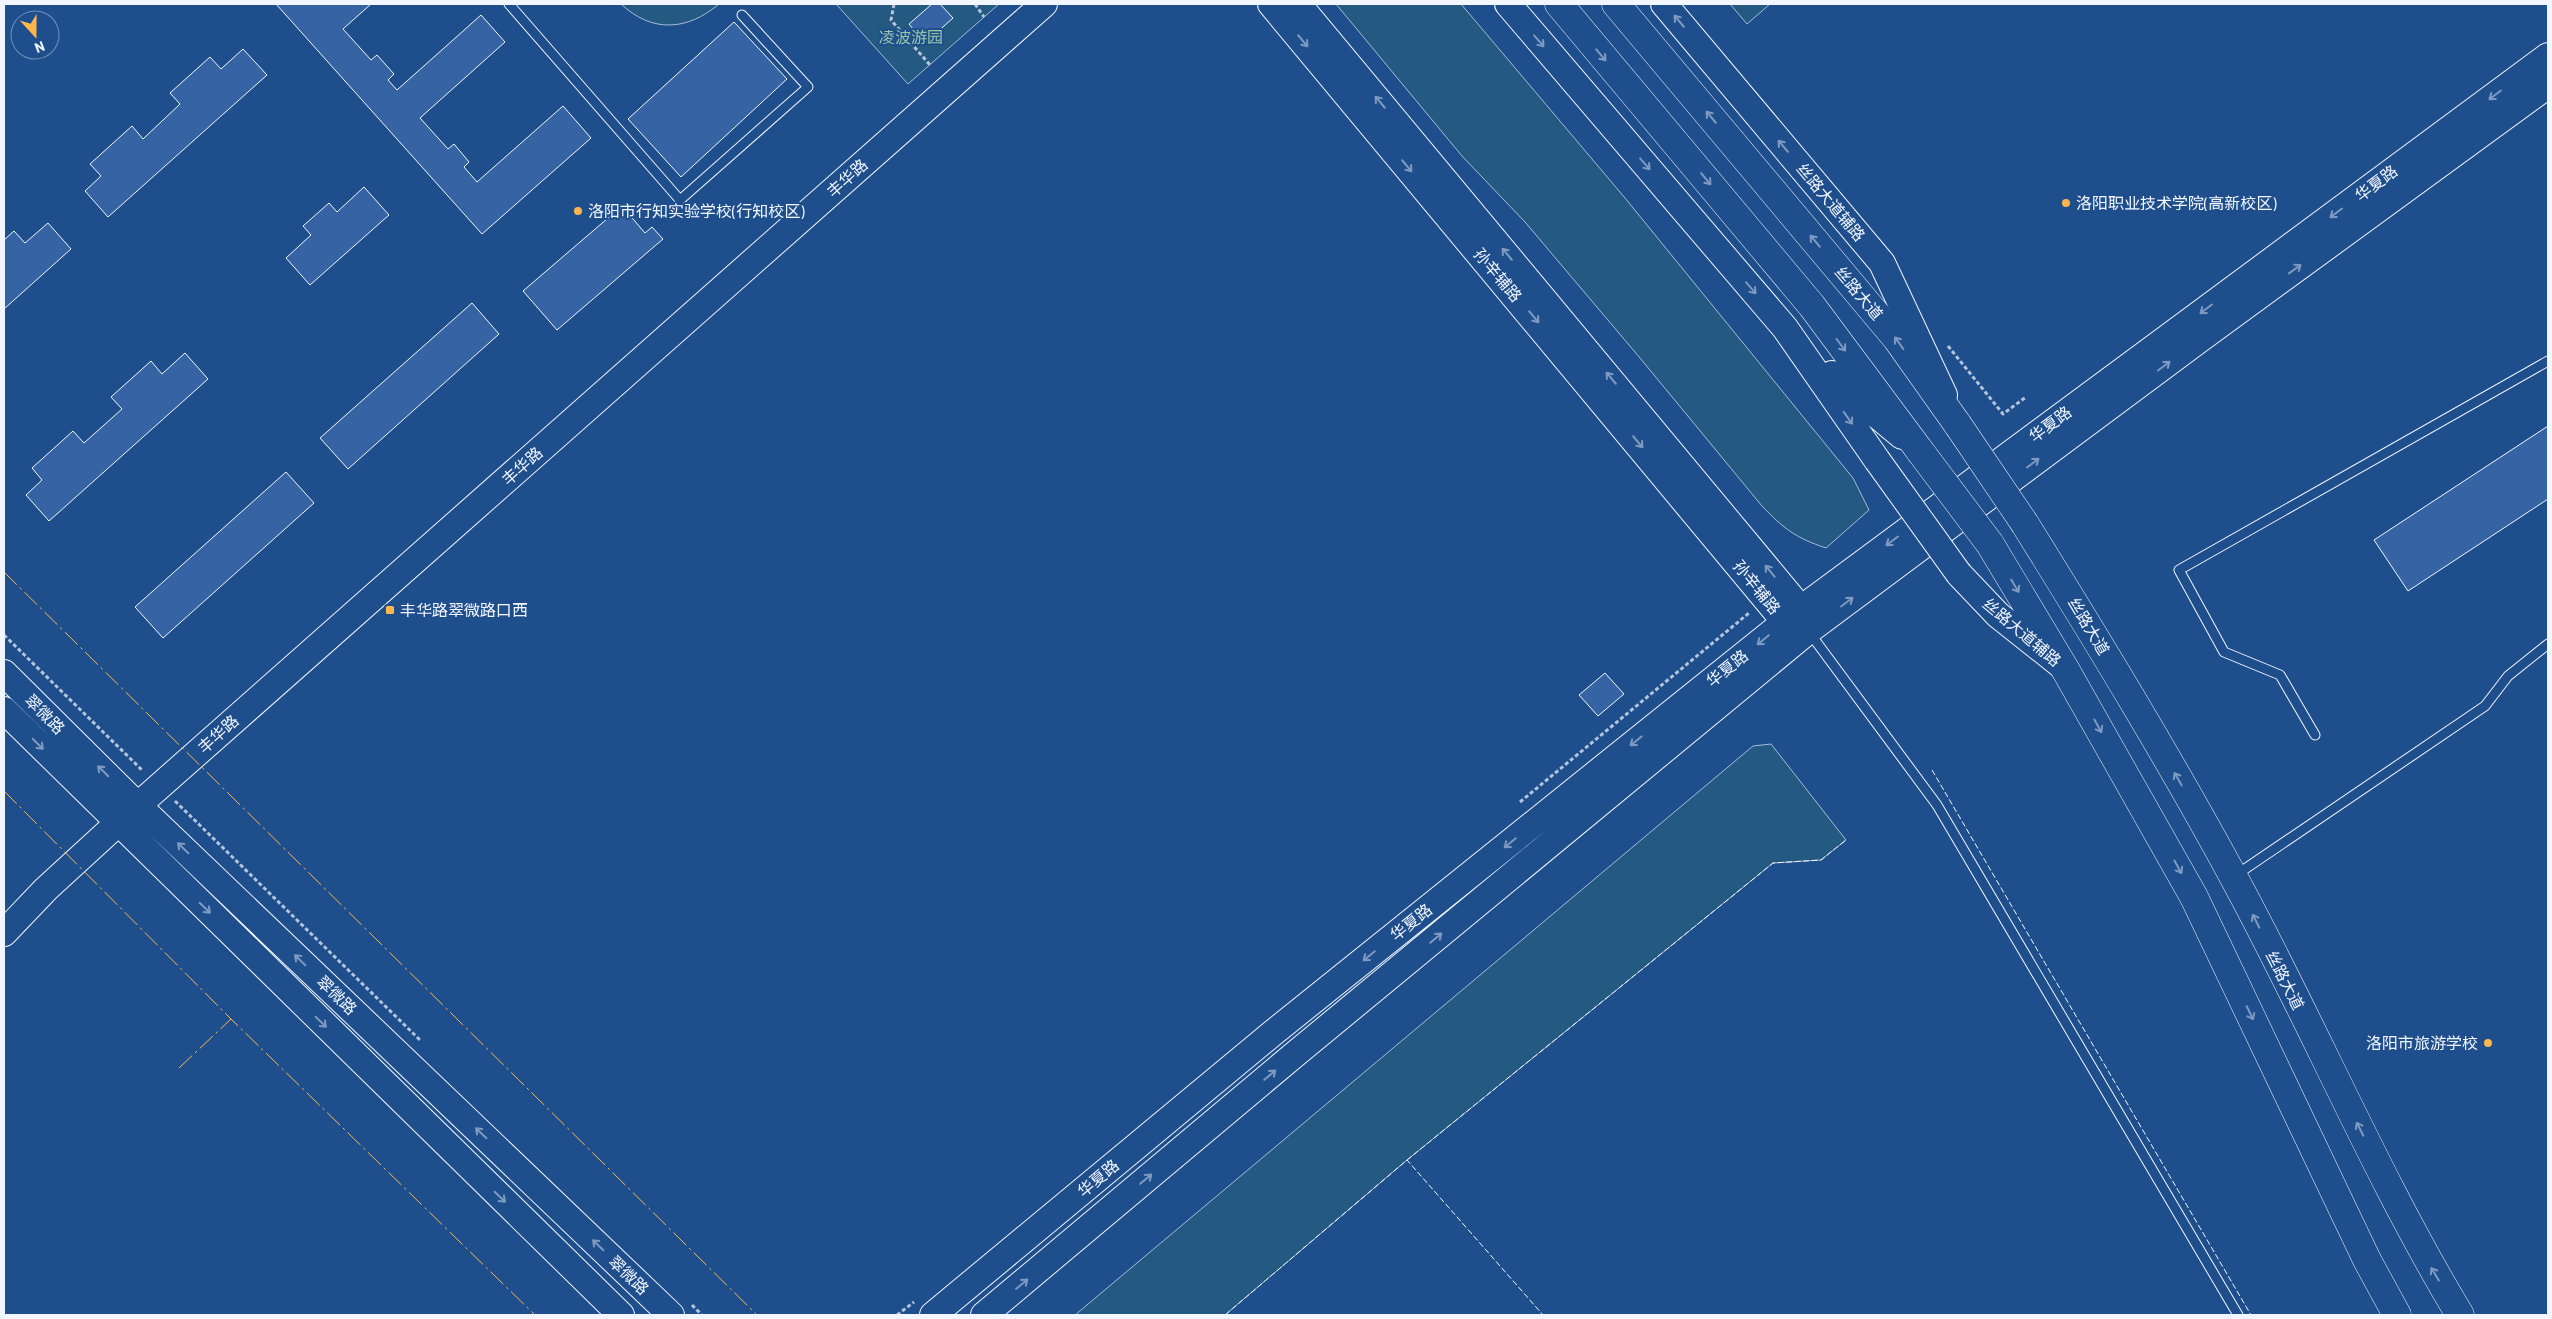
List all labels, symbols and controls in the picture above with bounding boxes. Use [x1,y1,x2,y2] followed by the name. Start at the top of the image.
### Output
[10,10,60,60] north arrow
[1673,15,1684,28] one-way arrow
[879,27,943,46] park label: 凌波游园
[1297,34,1308,47] one-way arrow
[1534,34,1545,47] one-way arrow
[32,38,47,57] text: N
[1596,48,1607,61] one-way arrow
[2488,90,2502,100] one-way arrow
[1375,96,1386,109] one-way arrow
[1705,110,1716,123] one-way arrow
[1778,139,1789,152] one-way arrow
[822,155,871,201] street label: 丰华路
[1639,158,1651,171] one-way arrow
[1401,159,1412,172] one-way arrow
[1793,159,1870,245] street label: 丝路大道辅路
[2351,161,2401,205] street label: 华夏路
[1700,172,1711,185] one-way arrow
[2076,193,2277,212] place label: 洛阳职业技术学院(高新校区)
[2060,197,2072,209] marker: 洛阳职业技术学院(高新校区)
[588,201,805,220] place label: 洛阳市行知实验学校(行知校区)
[572,205,584,217] marker: 洛阳市行知实验学校(行知校区)
[2330,207,2343,218] one-way arrow
[1810,235,1821,248] one-way arrow
[1471,244,1526,305] street label: 孙辛辅路
[1502,247,1513,260] one-way arrow
[1832,262,1887,323] street label: 丝路大道
[2288,264,2301,275] one-way arrow
[1745,281,1757,294] one-way arrow
[2199,304,2213,314] one-way arrow
[1528,311,1539,324] one-way arrow
[1894,336,1904,350] one-way arrow
[1836,338,1846,352] one-way arrow
[2157,360,2170,371] one-way arrow
[1606,372,1617,385] one-way arrow
[2025,402,2075,446] street label: 华夏路
[1843,411,1853,425] one-way arrow
[1632,435,1643,448] one-way arrow
[497,443,546,489] street label: 丰华路
[2026,457,2039,468] one-way arrow
[1886,536,1899,547] one-way arrow
[1730,556,1785,618] street label: 孙辛辅路
[1765,565,1776,578] one-way arrow
[2011,578,2021,592] one-way arrow
[1979,593,2065,670] street label: 丝路大道辅路
[2065,593,2114,658] street label: 丝路大道
[1840,597,1854,607] one-way arrow
[400,600,528,619] place label: 丰华路翠微路口西
[384,604,396,616] marker: 丰华路翠微路口西
[1757,634,1770,645] one-way arrow
[1702,645,1751,690] street label: 华夏路
[22,690,69,737] street label: 翠微路
[193,711,242,757] street label: 丰华路
[2093,718,2103,732] one-way arrow
[1630,736,1643,747] one-way arrow
[32,738,44,750] one-way arrow
[98,766,110,778] one-way arrow
[2172,773,2182,787] one-way arrow
[1504,838,1517,849] one-way arrow
[176,842,189,854] one-way arrow
[2173,860,2183,874] one-way arrow
[1386,899,1435,944] street label: 华夏路
[199,902,211,914] one-way arrow
[2251,914,2261,929] one-way arrow
[1429,932,1442,943] one-way arrow
[2262,947,2308,1013] street label: 丝路大道
[1363,950,1376,961] one-way arrow
[294,954,306,966] one-way arrow
[313,971,361,1018] street label: 翠微路
[2245,1005,2255,1020] one-way arrow
[315,1016,327,1028] one-way arrow
[2366,1033,2478,1052] place label: 洛阳市旅游学校
[2482,1037,2494,1049] marker: 洛阳市旅游学校
[1264,1069,1277,1081] one-way arrow
[2355,1122,2364,1137] one-way arrow
[474,1127,487,1139] one-way arrow
[1073,1155,1122,1200] street label: 华夏路
[1139,1174,1152,1185] one-way arrow
[493,1191,506,1203] one-way arrow
[592,1239,604,1251] one-way arrow
[605,1251,653,1298] street label: 翠微路
[2429,1267,2439,1281] one-way arrow
[1015,1278,1028,1290] one-way arrow

